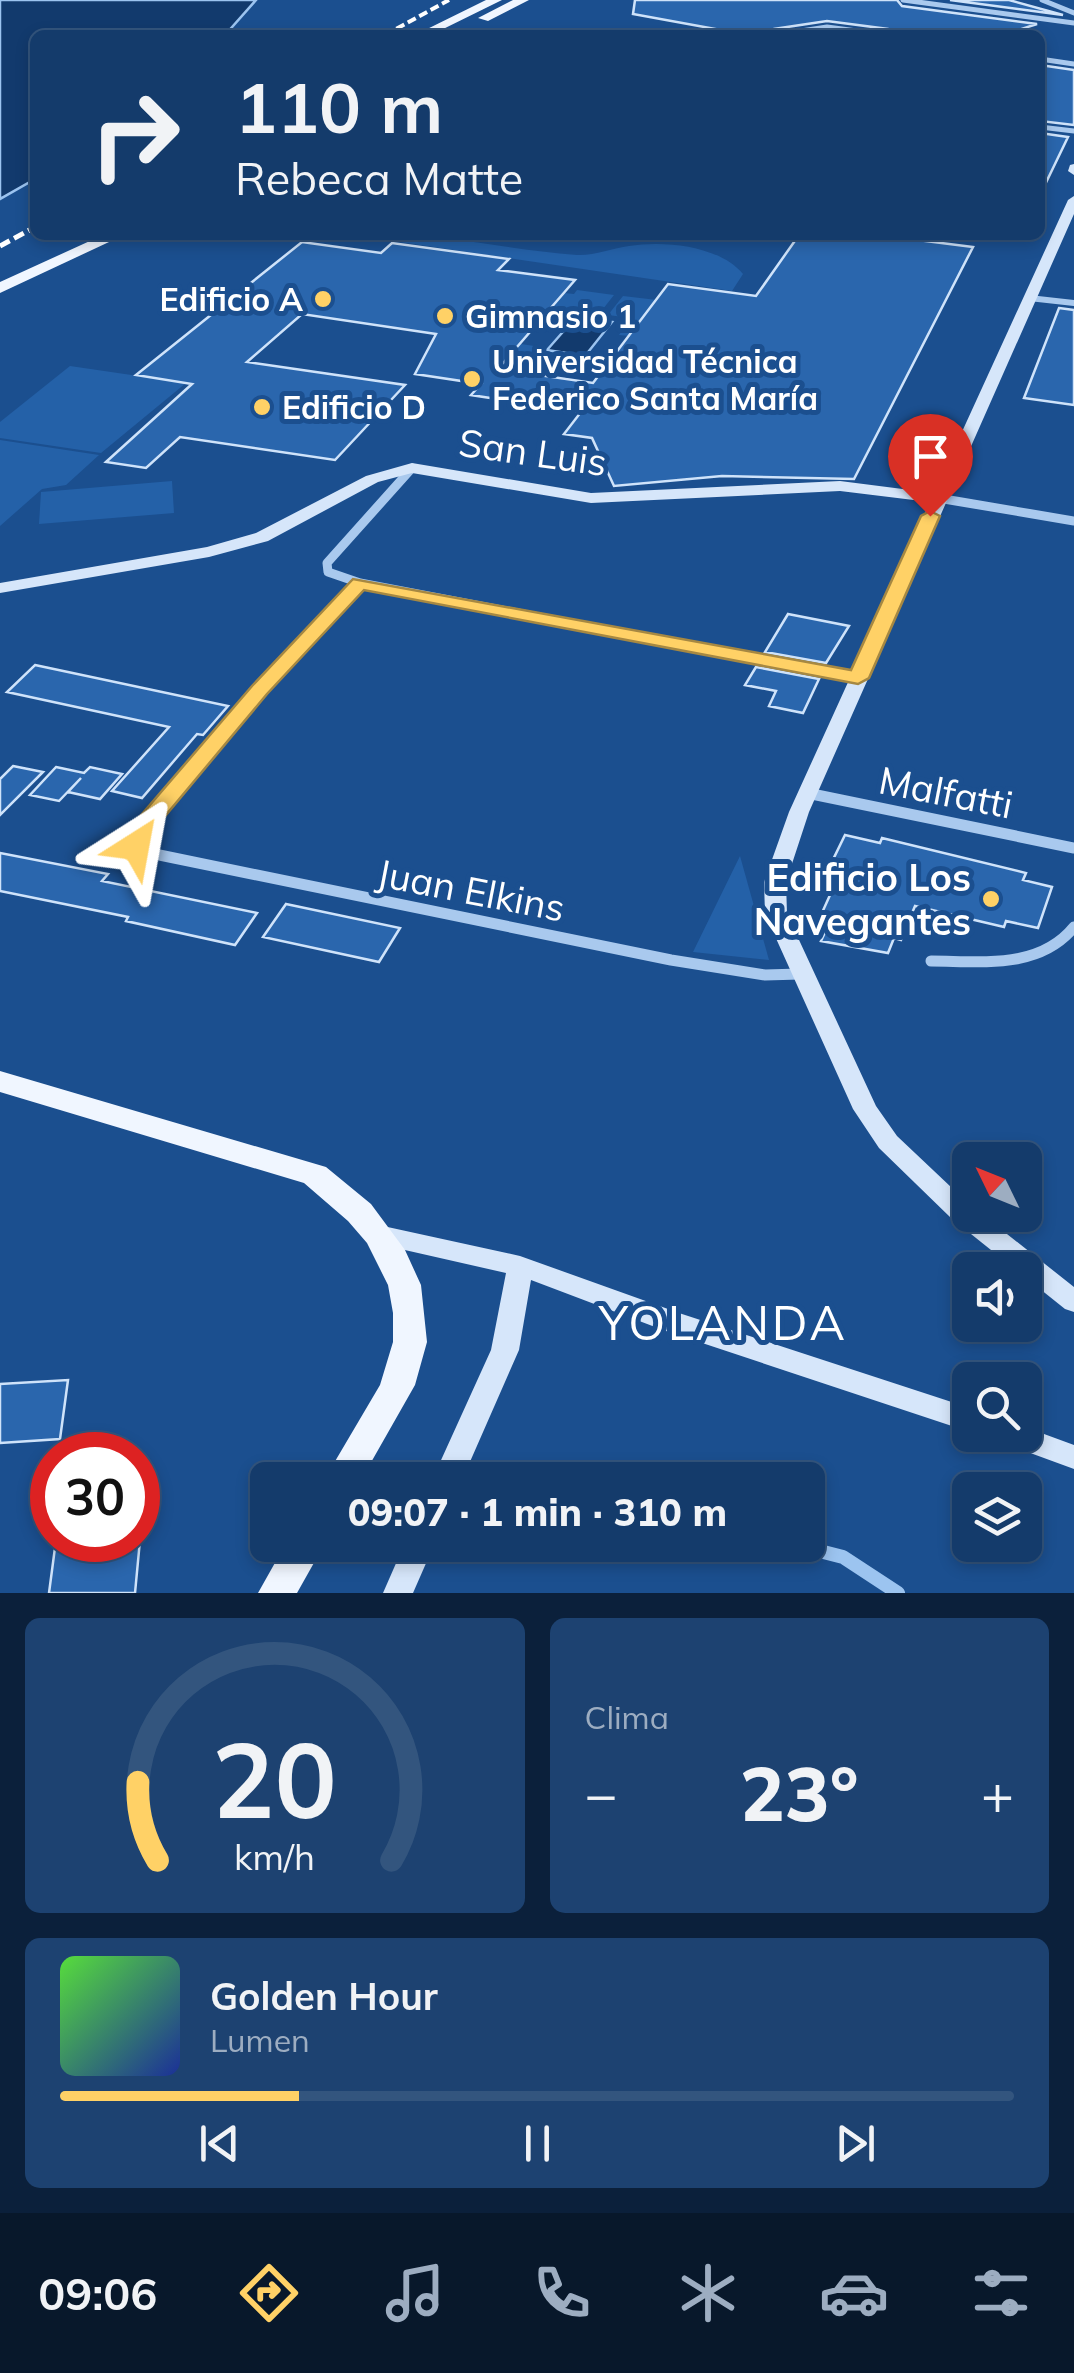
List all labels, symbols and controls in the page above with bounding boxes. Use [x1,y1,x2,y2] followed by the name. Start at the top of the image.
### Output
[235,63,443,151] text: 110 m
[70,70,200,200] icon: right
[235,150,523,206] text: Rebeca Matte
[160,279,303,319] place label: Edificio A
[312,288,334,310] marker: Edificio A
[465,296,636,336] place label: Gimnasio 1
[434,305,456,327] marker: Gimnasio 1
[492,341,818,418] place label: Universidad Técnica Federico Santa María
[461,368,483,390] marker: Universidad Técnica Federico Santa María
[282,387,426,427] place label: Edificio D
[251,396,273,418] marker: Edificio D
[888,414,973,517] pin
[456,418,610,486] street label: San Luis
[903,429,958,484] icon: arrive
[875,756,1017,828] street label: Malfatti
[84,794,188,898] position arrow
[373,848,569,932] street label: Juan Elkins
[754,853,971,945] place label: Edificio Los Navegantes
[980,888,1002,910] marker: Edificio Los Navegantes
[952,1142,1042,1232] north arrow
[952,1142,1042,1562] map controls
[952,1252,1042,1342] button: sound
[598,1292,847,1352] district label: YOLANDA
[952,1362,1042,1452] button: search
[30,1432,160,1562] speed limit sign: 30
[952,1472,1042,1562] button: layers
[348,1488,727,1536] text: 09:07 · 1 min · 310 m
[585,1697,669,1737] text: Clima
[212,1713,337,1844] text: 20
[740,1746,859,1840] text: 23°
[585,1759,618,1828] text: −
[981,1759,1014,1828] text: +
[234,1834,315,1879] text: km/h
[210,1972,438,2020] text: Golden Hour
[210,2020,310,2060] text: Lumen
[192,2116,247,2171] icon: previous
[510,2116,565,2171] icon: pause
[828,2116,883,2171] icon: next
[234,2258,304,2328] icon: directions
[380,2258,450,2328] icon: music
[527,2258,597,2328] icon: phone
[673,2258,743,2328] icon: climate
[819,2258,889,2328] icon: car
[966,2258,1036,2328] icon: filters
[38,2265,157,2321] text: 09:06

